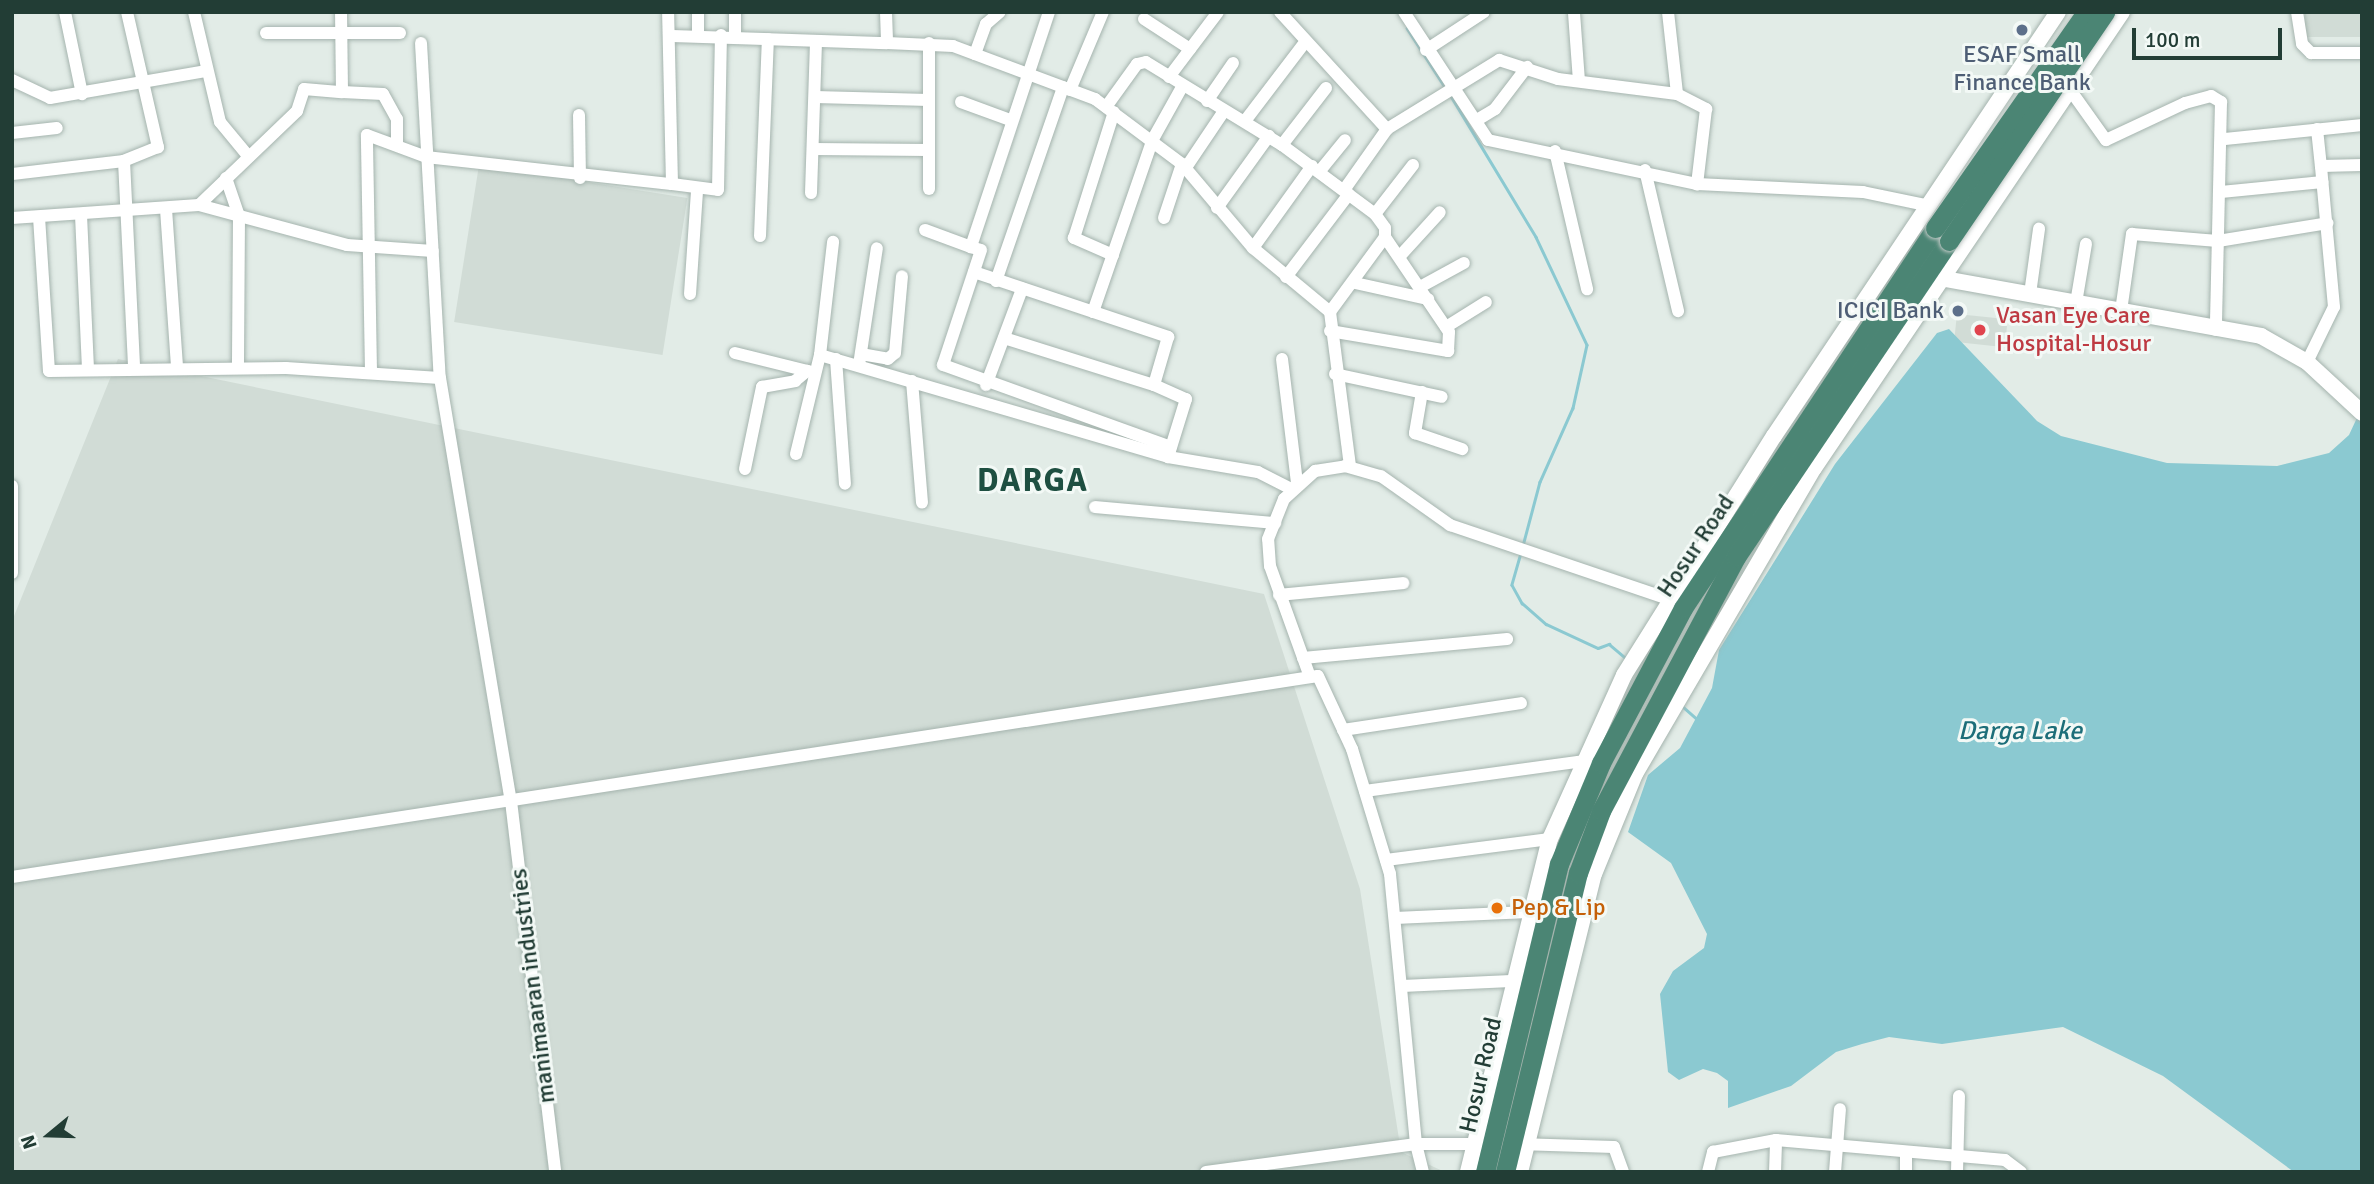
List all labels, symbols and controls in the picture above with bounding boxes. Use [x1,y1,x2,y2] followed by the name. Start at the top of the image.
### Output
[2136,14,2286,58] scale bar
[2014,22,2030,38] marker: ESAF Small Finance Bank
[2145,27,2200,53] text: 100 m
[1953,41,2091,97] place label: ESAF Small Finance Bank
[1837,297,1944,325] place label: ICICI Bank
[1996,302,2151,358] place label: Vasan Eye Care Hospital-Hosur
[1950,303,1966,319] marker: ICICI Bank
[1970,320,1990,340] marker: Vasan Eye Care Hospital-Hosur
[978,462,1088,500] district label: DARGA
[1651,489,1741,603] street label: Hosur Road
[1958,716,2082,748] water label: Darga Lake
[504,867,562,1105] street label: manimaaran industries
[1511,894,1605,922] place label: Pep & Lip
[1489,900,1505,916] marker: Pep & Lip
[1454,1014,1508,1136] street label: Hosur Road
[14,1100,84,1170] north arrow
[16,1132,43,1152] text: N

